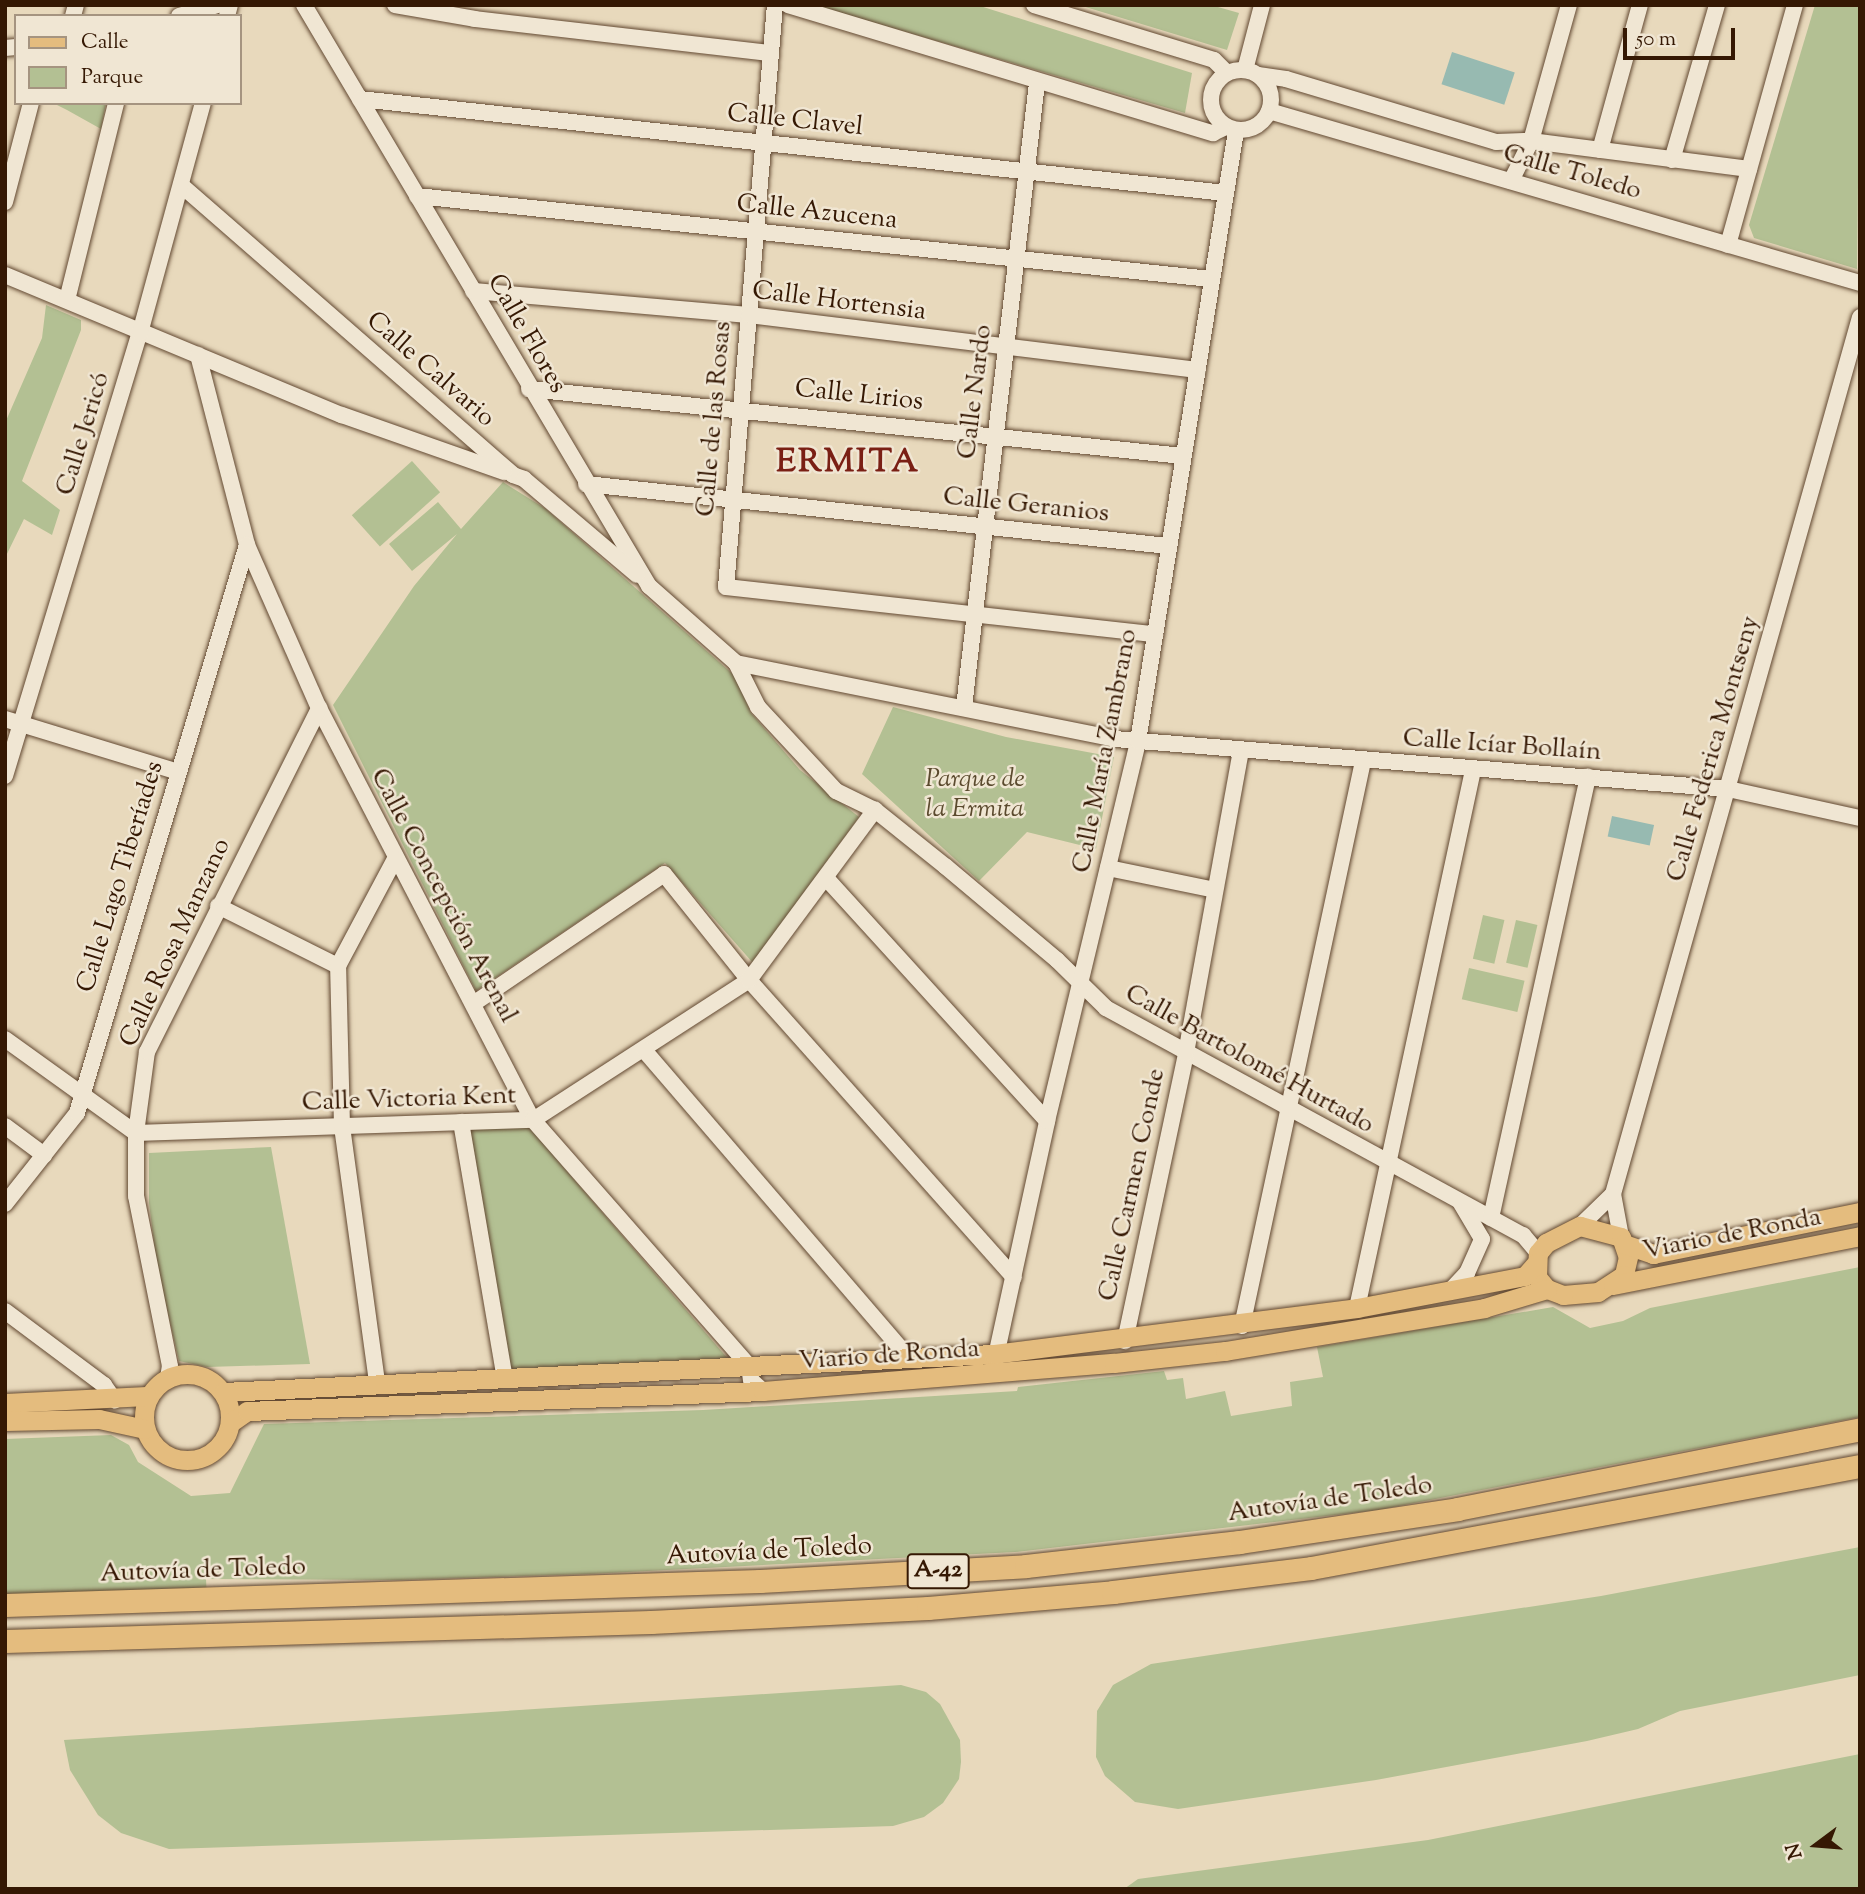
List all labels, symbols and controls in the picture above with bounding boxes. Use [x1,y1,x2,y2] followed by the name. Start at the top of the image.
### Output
[14,14,242,105] legend
[1627,14,1739,58] scale bar
[1636,25,1676,55] text: 50 m
[81,28,129,58] text: Calle
[81,63,143,93] text: Parque
[726,98,864,144] street label: Calle Clavel
[1499,138,1645,208] street label: Calle Toledo
[735,189,899,237] street label: Calle Azucena
[479,269,573,399] street label: Calle Flores
[750,276,928,328] street label: Calle Hortensia
[359,306,501,434] street label: Calle Calvario
[691,320,739,518] street label: Calle de las Rosas
[952,323,1000,461] street label: Calle Nardo
[50,369,118,499] street label: Calle Jericó
[793,374,925,418] street label: Calle Lirios
[777,444,919,484] district label: ERMITA
[941,482,1111,530] street label: Calle Geranios
[1661,613,1767,885] street label: Calle Federica Montseny
[1067,626,1145,876] street label: Calle María Zambrano
[1402,724,1602,768] street label: Calle Icíar Bollaín
[71,758,171,996] street label: Calle Lago Tiberíades
[363,764,523,1028] street label: Calle Concepción Arenal
[925,764,1025,826] park label: Parque de la Ermita
[114,834,238,1052] street label: Calle Rosa Manzano
[1119,979,1379,1141] street label: Calle Bartolomé Hurtado
[1093,1066,1173,1304] street label: Calle Carmen Conde
[301,1081,517,1119] street label: Calle Victoria Kent
[1640,1202,1824,1268] street label: Viario de Ronda
[798,1334,980,1378] street label: Viario de Ronda
[1226,1470,1434,1530] street label: Autovía de Toledo
[665,1531,873,1573] street label: Autovía de Toledo
[906,1550,970,1591] road number: A-42
[100,1552,306,1590] street label: Autovía de Toledo
[1781,1810,1851,1880] north arrow
[1780,1840,1810,1862] text: N

